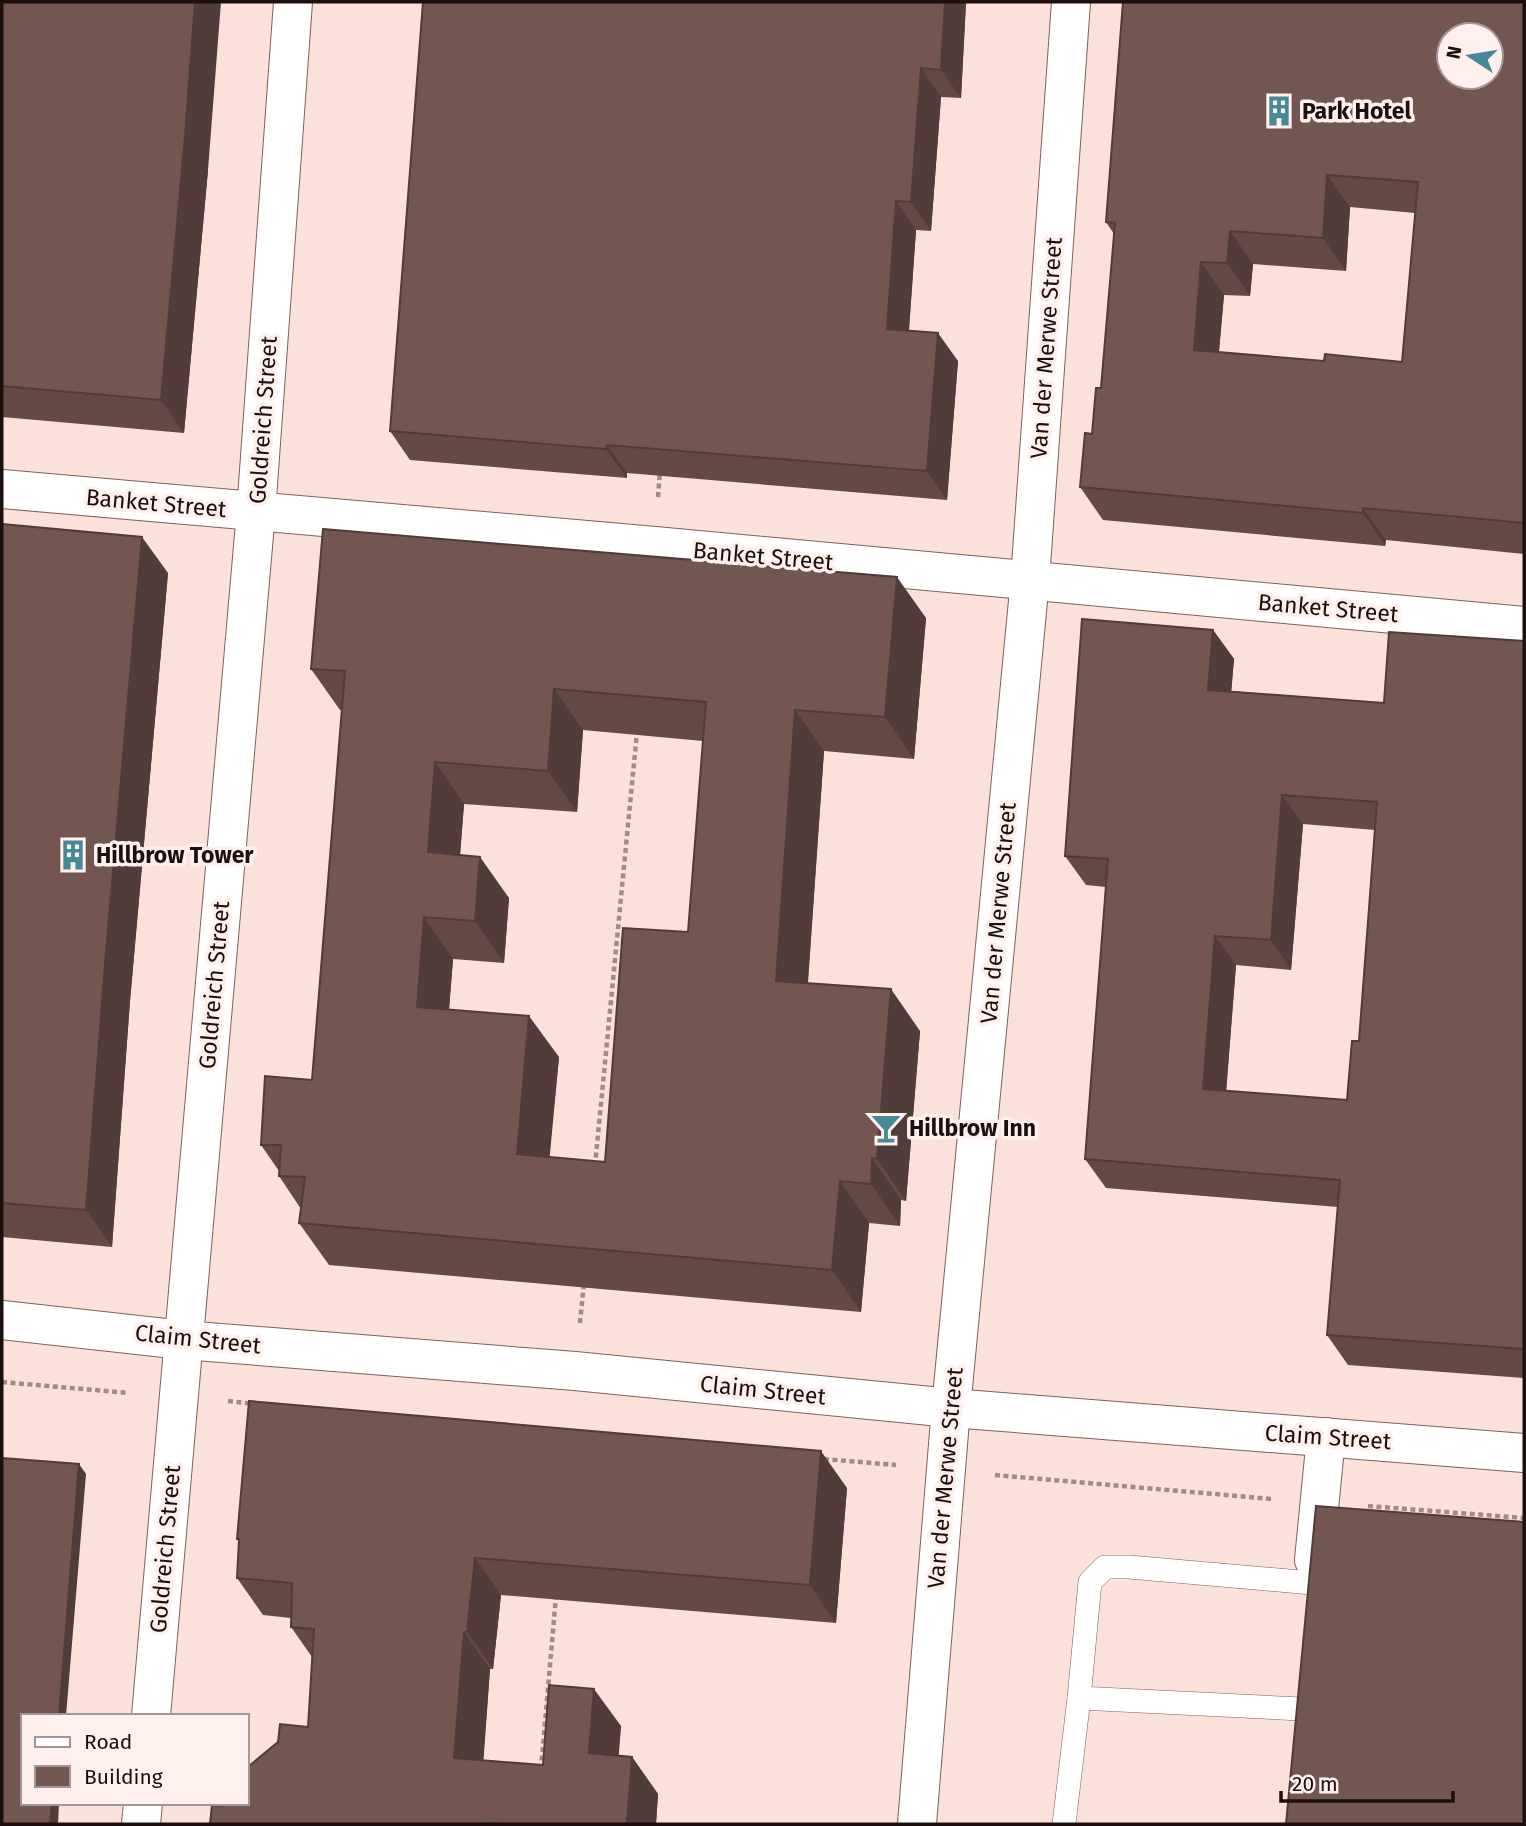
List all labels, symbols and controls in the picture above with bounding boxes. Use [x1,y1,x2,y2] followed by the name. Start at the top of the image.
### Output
[1435,21,1505,91] north arrow
[1441,44,1466,61] text: N
[1262,94,1296,128] building icon: Park Hotel
[1302,97,1411,125] place label: Park Hotel
[1024,236,1068,460] street label: Van der Merwe Street
[243,334,283,505] street label: Goldreich Street
[85,483,228,523] street label: Banket Street
[692,536,835,576] street label: Banket Street
[1257,588,1400,628] street label: Banket Street
[974,800,1022,1025] street label: Van der Merwe Street
[56,838,90,872] building icon: Hillbrow Tower
[96,841,254,869] place label: Hillbrow Tower
[193,899,235,1070] street label: Goldreich Street
[869,1111,903,1145] bar icon: Hillbrow Inn
[909,1114,1036,1142] place label: Hillbrow Inn
[134,1318,263,1360] street label: Claim Street
[921,1365,969,1590] street label: Van der Merwe Street
[699,1369,828,1411] street label: Claim Street
[1264,1419,1393,1455] street label: Claim Street
[144,1463,186,1634] street label: Goldreich Street
[21,1714,248,1805] legend
[84,1729,132,1755] text: Road
[1281,1759,1452,1803] scale bar
[84,1764,163,1790] text: Building
[1292,1771,1338,1797] text: 20 m

